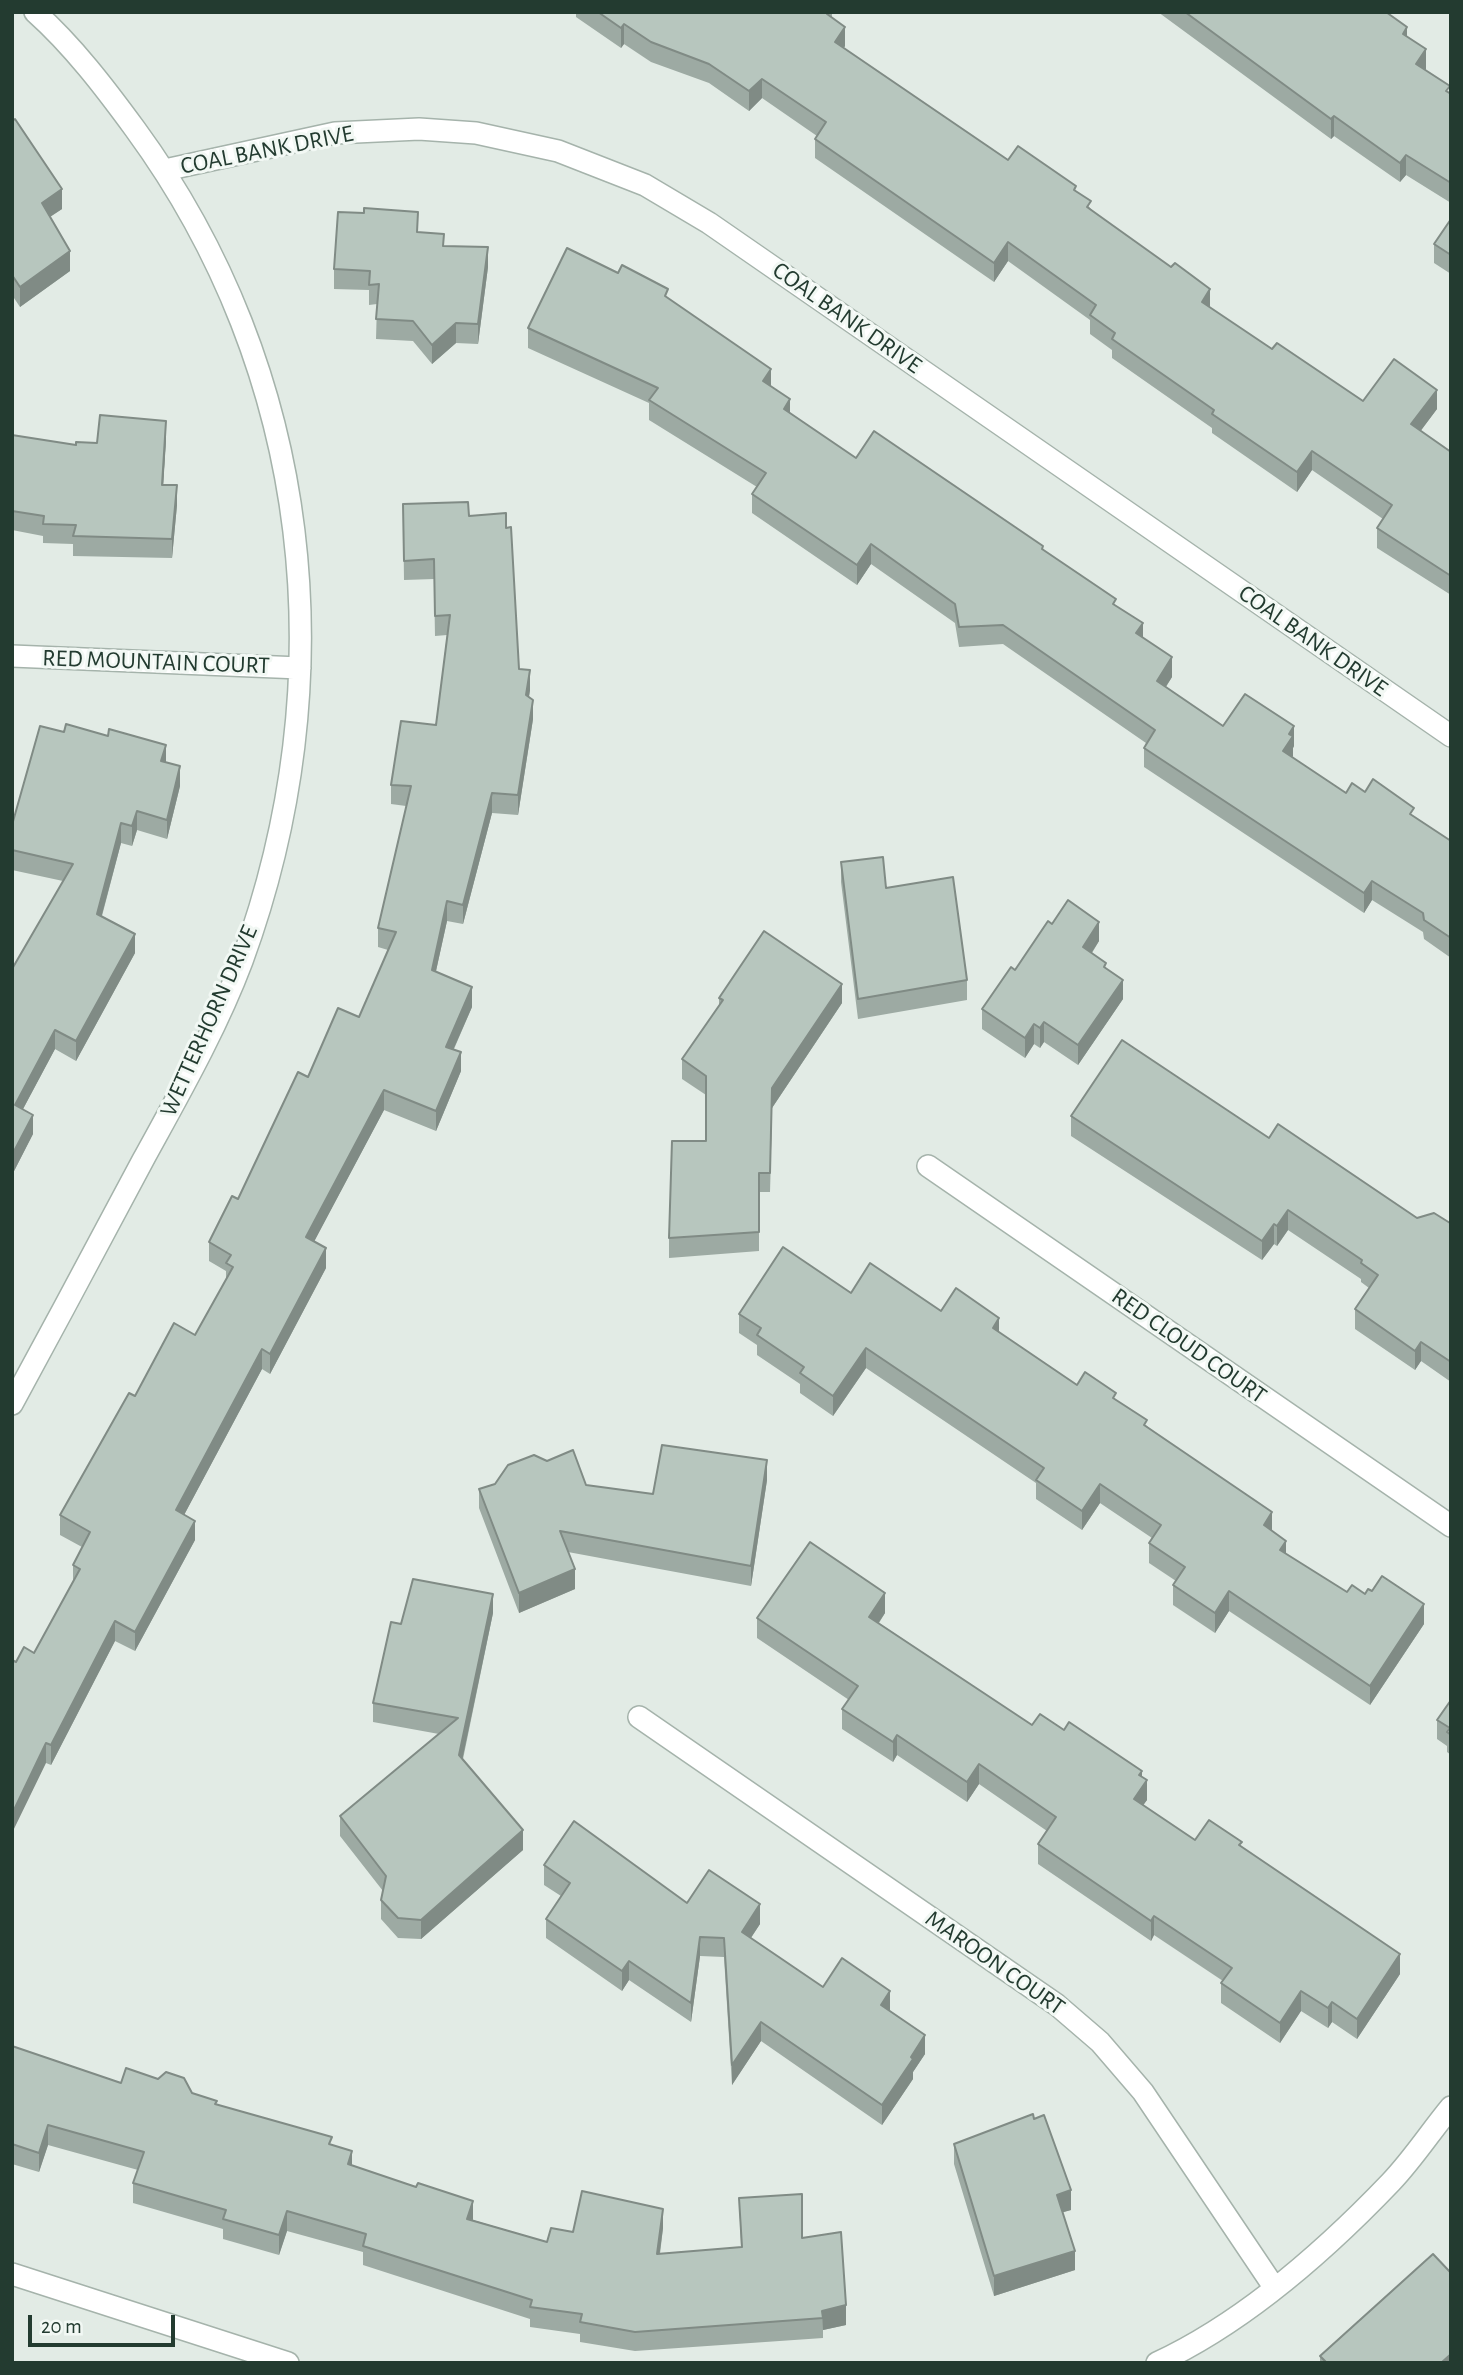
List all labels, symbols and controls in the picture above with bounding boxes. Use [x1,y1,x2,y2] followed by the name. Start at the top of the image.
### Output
[178,119,356,181] street label: COAL BANK DRIVE
[767,256,927,380] street label: COAL BANK DRIVE
[1233,579,1393,703] street label: COAL BANK DRIVE
[42,644,270,680] street label: RED MOUNTAIN COURT
[154,921,264,1121] street label: WETTERHORN DRIVE
[1106,1282,1272,1410] street label: RED CLOUD COURT
[920,1904,1070,2022] street label: MAROON COURT
[32,2302,178,2346] scale bar
[41,2316,82,2337] text: 20 m

